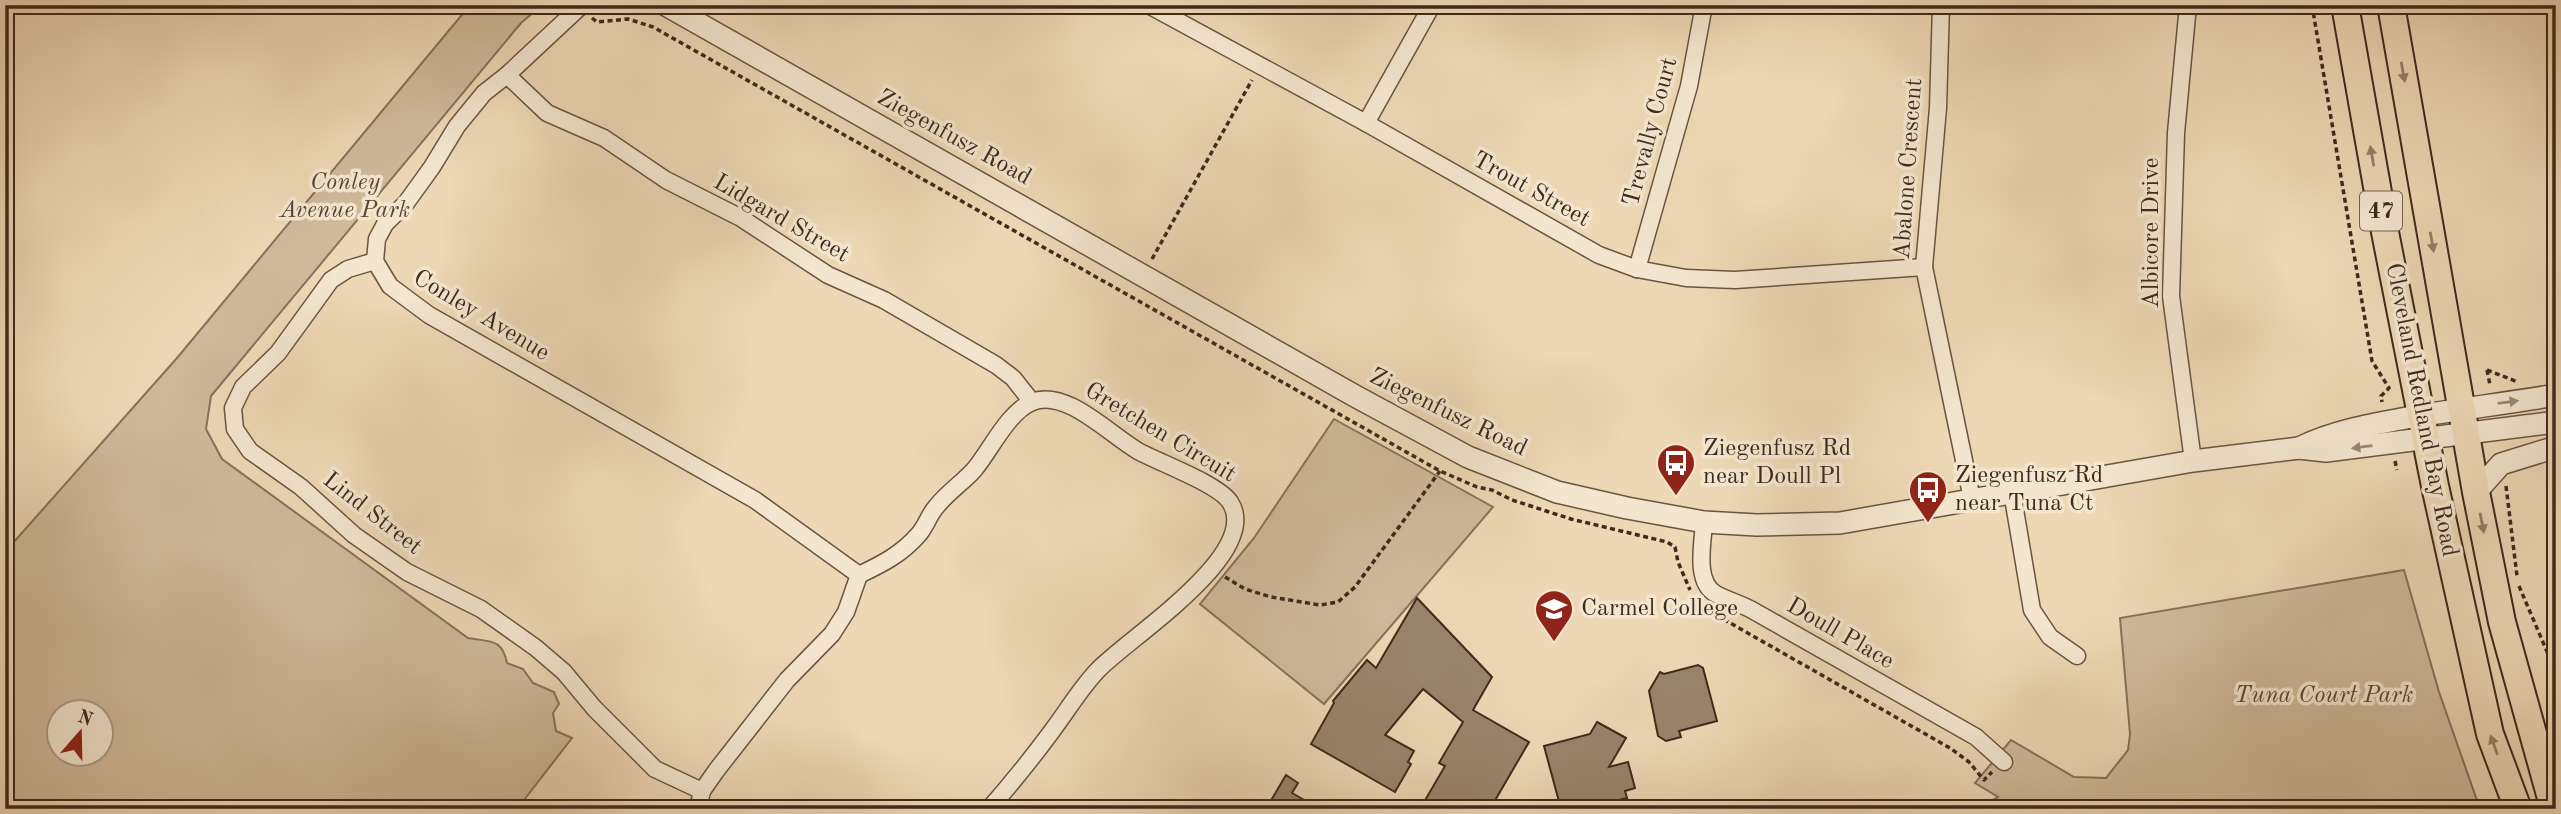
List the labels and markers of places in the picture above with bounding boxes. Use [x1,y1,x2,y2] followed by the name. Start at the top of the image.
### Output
[1703,437,1851,489] place label: Ziegenfusz Rd near Doull Pl
[1655,442,1697,497] bus stop icon: Ziegenfusz Rd near Doull Pl
[1955,464,2103,516] place label: Ziegenfusz Rd near Tuna Ct
[1907,469,1949,524] bus stop icon: Ziegenfusz Rd near Tuna Ct
[1533,588,1575,643] school or university icon: Carmel College
[1581,597,1738,621] place label: Carmel College

